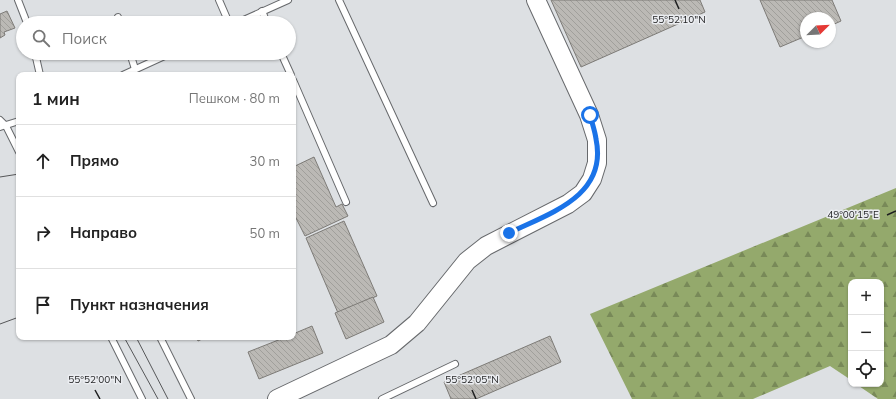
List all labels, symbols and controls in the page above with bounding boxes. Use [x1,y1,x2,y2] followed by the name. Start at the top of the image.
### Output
[800,12,836,48] north arrow
[652,13,706,26] text: 55°52'10"N
[16,16,296,60] search box
[30,27,52,49] icon: search
[62,29,107,48] text: Поиск
[32,88,80,109] text: 1 мин
[189,90,280,106] text: Пешком · 80 m
[581,106,599,124] route start
[32,150,54,172] icon: ahead
[70,151,119,170] text: Прямо
[250,153,280,169] text: 30 m
[827,208,879,221] text: 49°00'15"E
[32,222,54,244] icon: right
[70,223,137,242] text: Направо
[500,224,518,242] route end
[250,225,280,241] text: 50 m
[848,279,884,387] map controls
[848,279,884,315] button: +
[32,294,54,316] icon: arrive
[70,295,209,314] text: Пункт назначения
[848,315,884,351] button: −
[848,351,884,387] button: locate
[68,373,122,386] text: 55°52'00"N
[445,373,499,386] text: 55°52'05"N

